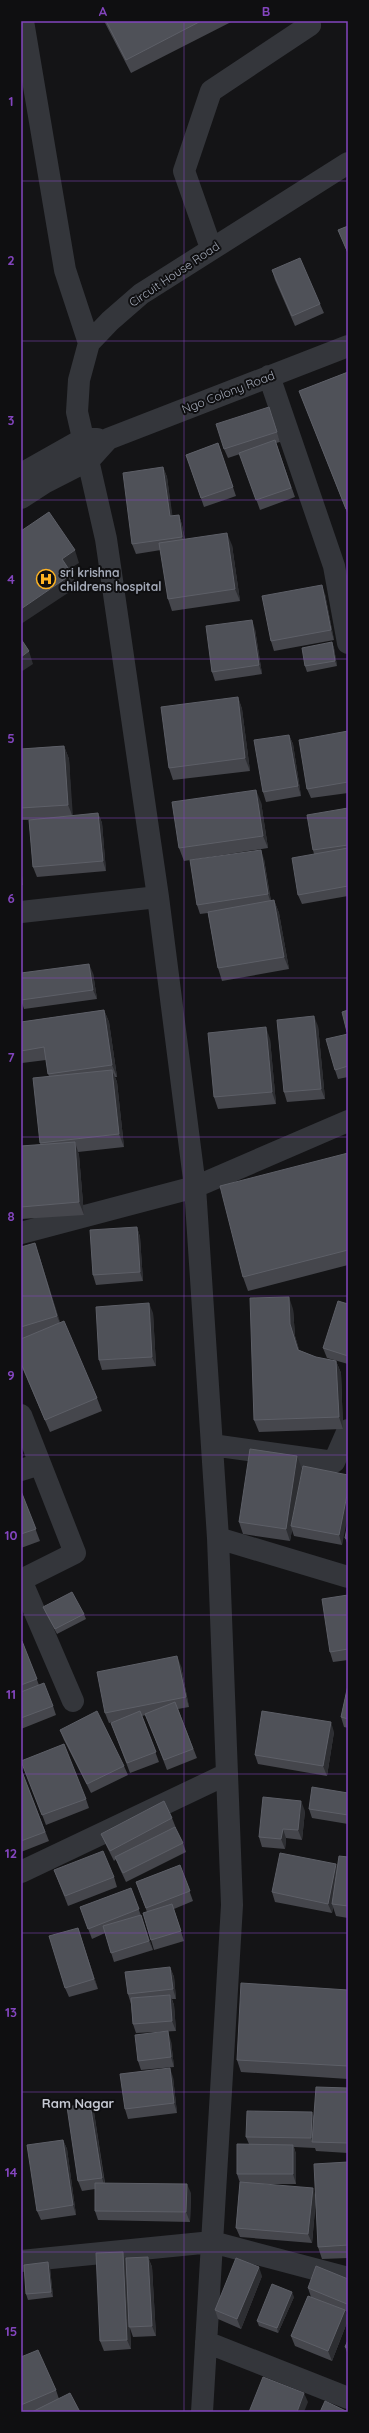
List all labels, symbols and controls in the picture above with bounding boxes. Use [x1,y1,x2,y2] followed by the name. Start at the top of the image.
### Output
[99,3,108,19] text: A
[262,3,270,19] text: B
[8,93,14,109] text: 1
[126,238,222,310] street label: Circuit House Road
[7,252,15,268] text: 2
[179,367,277,417] street label: Ngo Colony Road
[8,412,15,428] text: 3
[60,565,161,594] place label: sri krishna childrens hospital
[35,568,57,590] hospital icon: sri krishna childrens hospital
[7,571,15,587] text: 4
[7,730,15,746] text: 5
[7,890,15,906] text: 6
[7,1049,15,1065] text: 7
[7,1208,15,1224] text: 8
[7,1367,15,1383] text: 9
[4,1527,18,1543] text: 10
[6,1686,16,1702] text: 11
[5,1845,17,1861] text: 12
[5,2004,17,2020] text: 13
[42,2095,115,2111] district label: Ram Nagar
[5,2164,18,2180] text: 14
[5,2323,17,2339] text: 15

